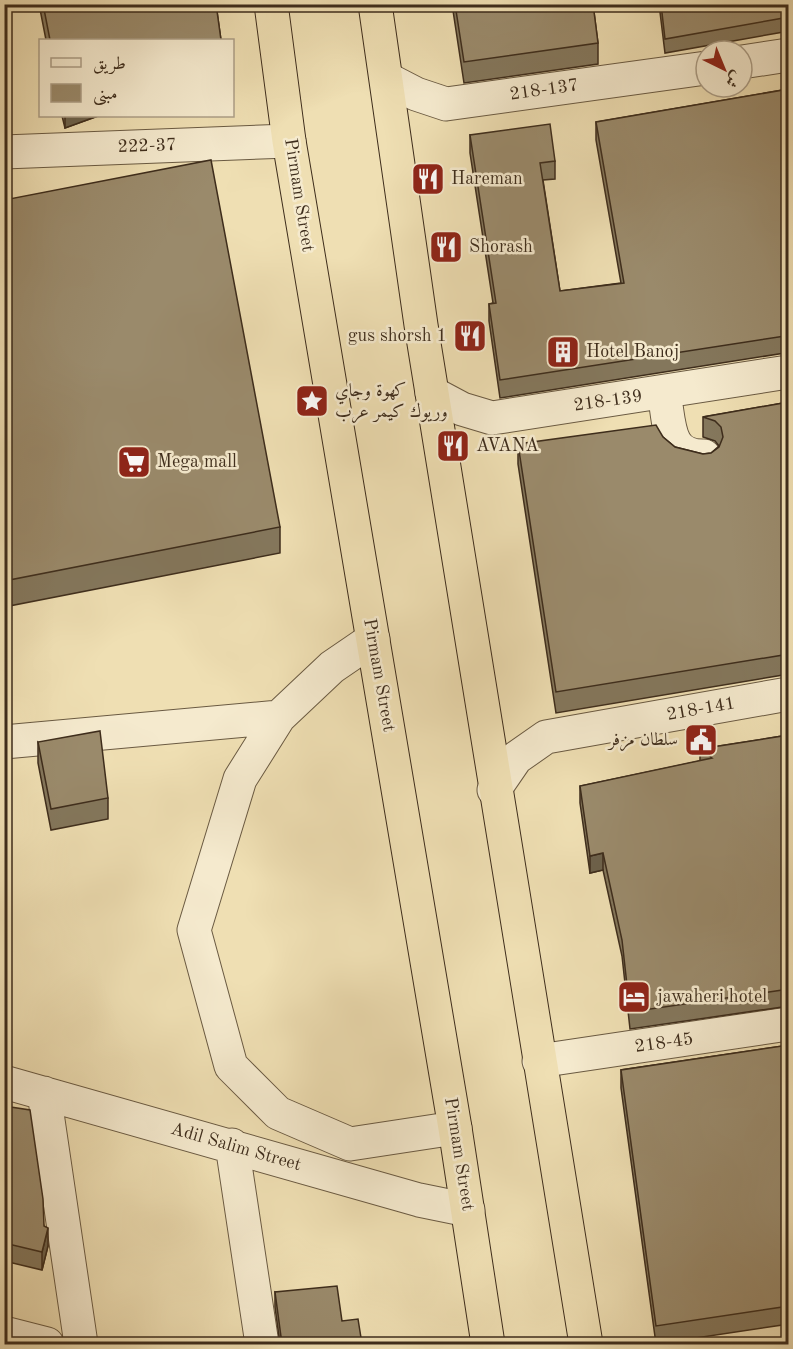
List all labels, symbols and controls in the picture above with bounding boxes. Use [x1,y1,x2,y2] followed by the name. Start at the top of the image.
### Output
[39,39,234,117] legend
[694,39,754,99] north arrow
[93,55,126,75] text: طريق
[722,67,744,90] text: ش
[508,76,580,104] street label: 218-137
[93,85,118,106] text: مبنى
[117,136,177,156] street label: 222-37
[281,137,317,253] street label: Pirmam Street
[410,161,446,197] restaurant icon: Hareman
[451,170,523,188] place label: Hareman
[428,229,464,265] restaurant icon: Shorash
[469,238,533,256] place label: Shorash
[452,318,488,354] restaurant icon: gus shorsh 1
[348,327,447,345] place label: gus shorsh 1
[545,334,581,370] building icon: Hotel Banoj
[586,343,679,361] place label: Hotel Banoj
[335,381,448,424] place label: كهوة وجاي وريوك كيمر عرب
[294,383,330,419] place icon: كهوة وجاي وريوك كيمر عرب
[572,387,644,415] street label: 218-139
[435,428,471,464] restaurant icon: AVANA
[476,437,539,455] place label: AVANA
[116,444,152,480] supermarket icon: Mega mall
[157,453,237,471] place label: Mega mall
[360,617,398,733] street label: Pirmam Street
[665,694,737,724] street label: 218-141
[683,722,719,758] public building icon: سلطان مزفر
[607,731,678,752] place label: سلطان مزفر
[616,979,652,1015] hotel icon: jawaheri hotel
[656,988,767,1006] place label: jawaheri hotel
[634,1030,694,1056] street label: 218-45
[441,1096,477,1212] street label: Pirmam Street
[169,1120,303,1174] street label: Adil Salim Street

